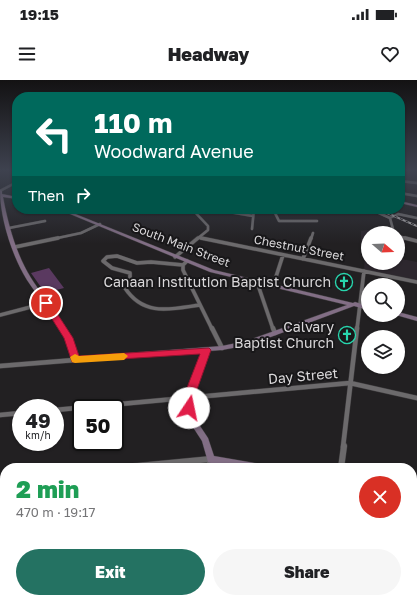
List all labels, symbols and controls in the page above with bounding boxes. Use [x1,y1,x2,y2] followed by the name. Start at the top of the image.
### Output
[20,5,59,23] text: 19:15
[16,43,38,65] icon: menu
[168,43,249,65] text: Headway
[379,43,401,65] icon: heart
[94,106,173,139] text: 110 m
[28,108,80,160] icon: left
[94,140,254,162] text: Woodward Avenue
[72,184,94,206] icon: right
[28,186,64,204] text: Then
[130,219,232,270] street label: South Main Street
[361,226,405,270] north arrow
[361,226,405,374] map controls
[253,231,346,264] street label: Chestnut Street
[334,272,354,292] church icon: Canaan Institution Baptist Church
[103,273,331,290] place label: Canaan Institution Baptist Church
[361,278,405,322] button: search
[29,286,63,320] pin
[35,292,57,314] icon: arrive
[234,318,334,351] place label: Calvary Baptist Church
[337,325,357,345] church icon: Calvary Baptist Church
[361,330,405,374] button: layers
[267,364,339,387] street label: Day Street
[168,387,210,429] position arrow
[72,399,124,451] speed limit sign: 50
[25,408,51,432] text: 49
[25,429,51,441] text: km/h
[16,474,79,503] text: 2 min
[359,476,401,518] button: close
[16,504,95,520] text: 470 m · 19:17
[16,549,205,595] button: Exit
[213,549,401,595] button: Share

